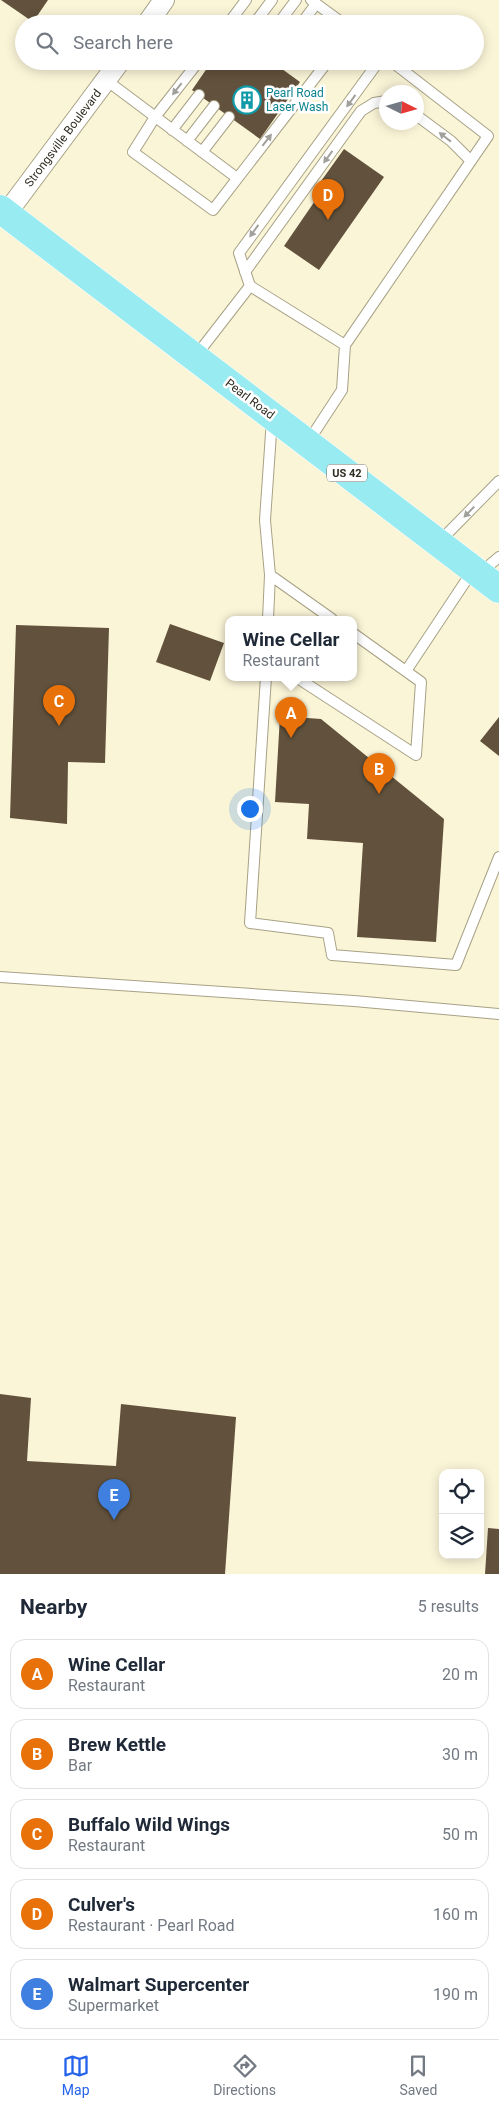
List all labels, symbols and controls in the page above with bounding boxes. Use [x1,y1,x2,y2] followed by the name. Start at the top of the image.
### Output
[15,15,484,70] search box
[33,29,61,57] icon: search
[73,31,173,54] text: Search here
[172,82,182,96] one-way arrow
[232,85,262,115] building icon: Pearl Road Laser Wash
[379,85,424,130] north arrow
[22,86,104,190] street label: Strongsville Boulevard
[266,86,328,114] place label: Pearl Road Laser Wash
[346,94,356,107] one-way arrow
[439,131,452,142] one-way arrow
[262,133,272,147] one-way arrow
[323,150,334,163] one-way arrow
[312,179,344,220] pin: D
[249,224,259,238] one-way arrow
[223,376,277,422] street label: Pearl Road
[327,464,367,482] road number: US 42
[463,506,475,518] one-way arrow
[225,616,357,681] popup
[242,628,340,651] text: Wine Cellar
[242,651,320,670] text: Restaurant
[43,685,75,726] pin: C
[275,697,307,738] pin: A
[363,753,395,794] pin: B
[237,796,263,822] your location
[439,1469,484,1559] map controls
[439,1469,484,1514] button: locate
[98,1479,130,1520] pin: E
[439,1514,484,1559] button: layers
[20,1595,87,1619] text: Nearby
[418,1597,479,1616] text: 5 results
[68,1653,165,1676] text: Wine Cellar
[32,1665,42,1684] text: A
[442,1665,478,1684] text: 20 m
[68,1676,145,1695] text: Restaurant
[68,1733,166,1756] text: Brew Kettle
[32,1745,42,1764] text: B
[442,1745,478,1764] text: 30 m
[68,1756,92,1775] text: Bar
[68,1813,230,1836] text: Buffalo Wild Wings
[32,1825,42,1844] text: C
[442,1825,478,1844] text: 50 m
[68,1836,145,1855] text: Restaurant
[68,1893,135,1916] text: Culver's
[32,1905,42,1924] text: D
[433,1905,478,1924] text: 160 m
[68,1916,235,1935] text: Restaurant · Pearl Road
[68,1973,249,1996] text: Walmart Supercenter
[33,1985,42,2004] text: E
[433,1985,478,2004] text: 190 m
[68,1996,159,2015] text: Supermarket
[62,2052,90,2098] tab: Map
[213,2052,276,2098] tab: Directions
[399,2052,437,2098] tab: Saved

